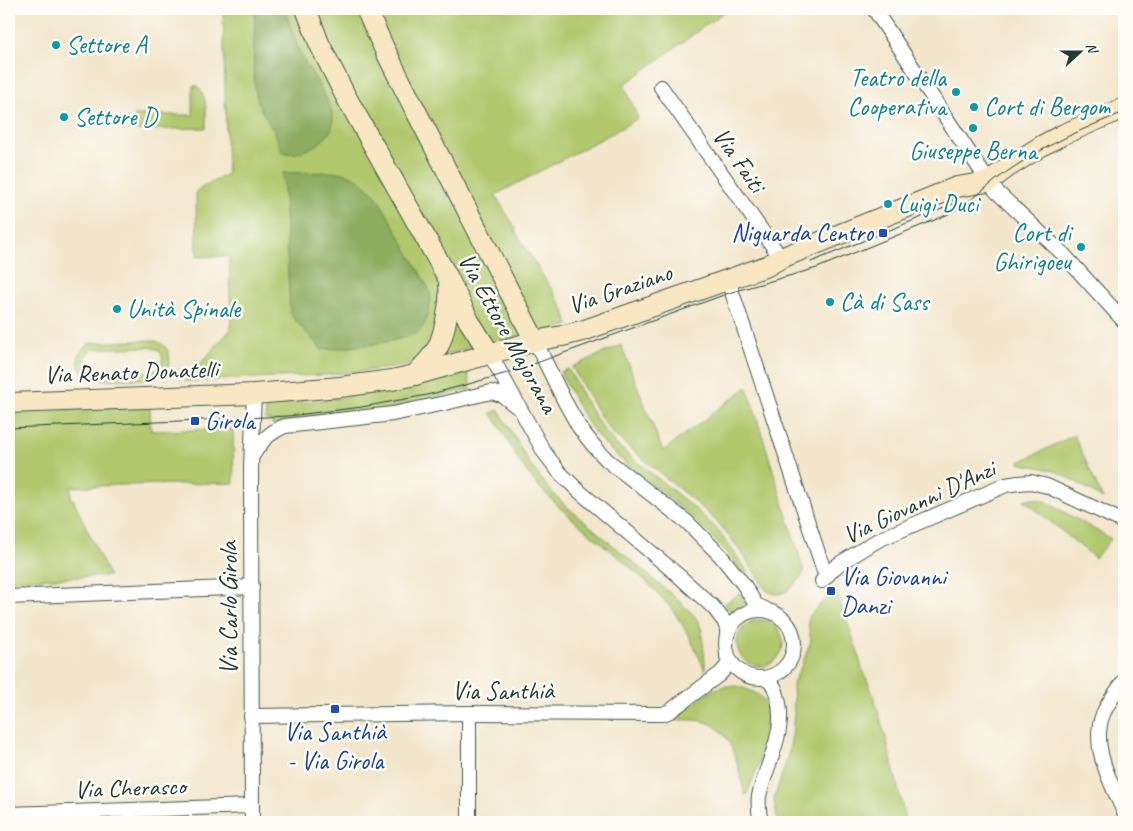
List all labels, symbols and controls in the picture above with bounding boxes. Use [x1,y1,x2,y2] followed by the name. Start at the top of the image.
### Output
[1056,28,1106,78] north arrow
[66,29,148,61] place label: Settore A
[50,39,62,51] marker: Settore A
[1082,40,1102,57] text: N
[848,62,949,123] place label: Teatro della Cooperativa
[950,86,962,98] marker: Teatro della Cooperativa
[984,91,1111,123] place label: Cort di Bergom
[74,101,159,133] place label: Settore D
[968,101,980,113] marker: Cort di Bergom
[58,111,70,123] marker: Settore D
[705,121,775,201] street label: Via Faiti
[967,122,979,134] marker: Giuseppe Berna
[909,135,1040,167] place label: Giuseppe Berna
[898,188,982,220] place label: Luigi Duci
[882,198,894,210] marker: Luigi Duci
[731,217,874,249] place label: Niguarda Centro
[994,217,1074,278] place label: Cort di Ghirigoeu
[877,227,889,239] marker: Niguarda Centro
[1075,241,1087,253] marker: Cort di Ghirigoeu
[451,247,566,420] street label: Via Ettore Majorana
[564,256,677,322] street label: Via Graziano
[840,286,931,318] place label: Cà di Sass
[127,293,242,325] place label: Unità Spinale
[824,296,836,308] marker: Cà di Sass
[111,303,123,315] marker: Unità Spinale
[44,353,222,391] street label: Via Renato Donatelli
[205,405,257,437] place label: Girola
[189,415,201,427] marker: Girola
[838,451,1003,551] street label: Via Giovanni D'Anzi
[213,539,245,675] street label: Via Carlo Girola
[841,561,949,622] place label: Via Giovanni Danzi
[825,585,837,597] marker: Via Giovanni Danzi
[452,675,556,707] street label: Via Santhià
[329,703,341,715] marker: Via Santhià - Via Girola
[284,716,388,777] place label: Via Santhià - Via Girola
[74,770,189,806] street label: Via Cherasco

